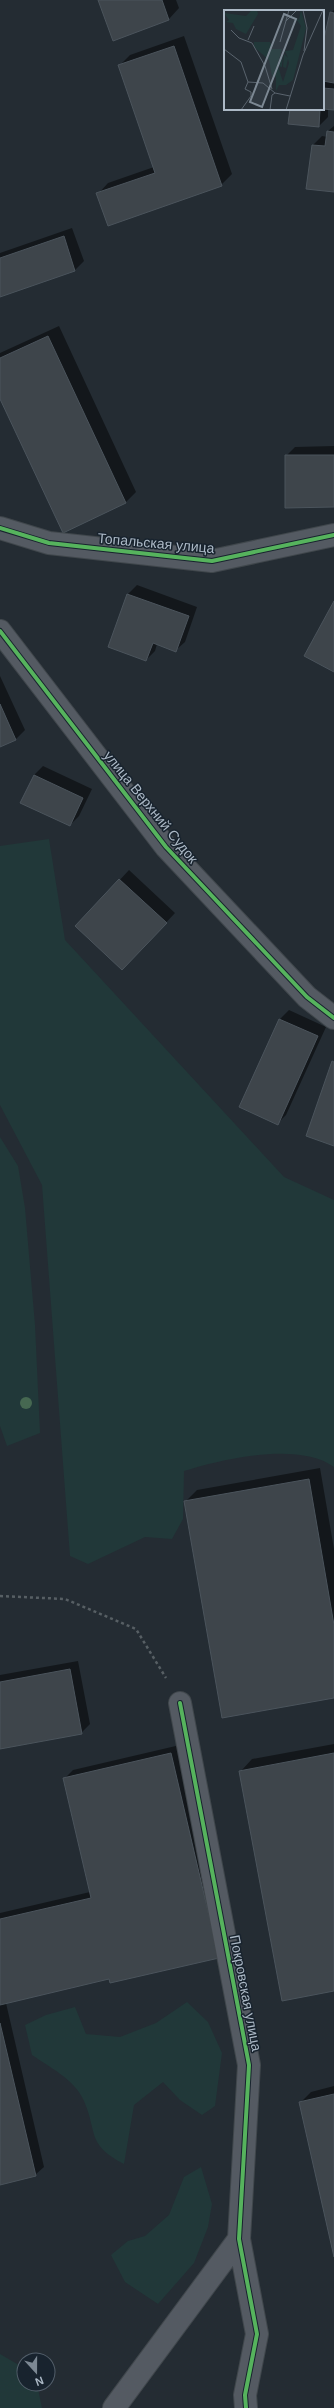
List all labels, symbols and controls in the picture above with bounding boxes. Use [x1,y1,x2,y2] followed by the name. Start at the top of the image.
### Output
[224,10,324,110] inset map
[97,530,215,556] street label: Топальская улица
[101,748,202,867] street label: улица Верхний Судок
[227,1934,265,2053] street label: Покровская улица
[16,2352,56,2392] north arrow
[34,2374,45,2388] text: N

